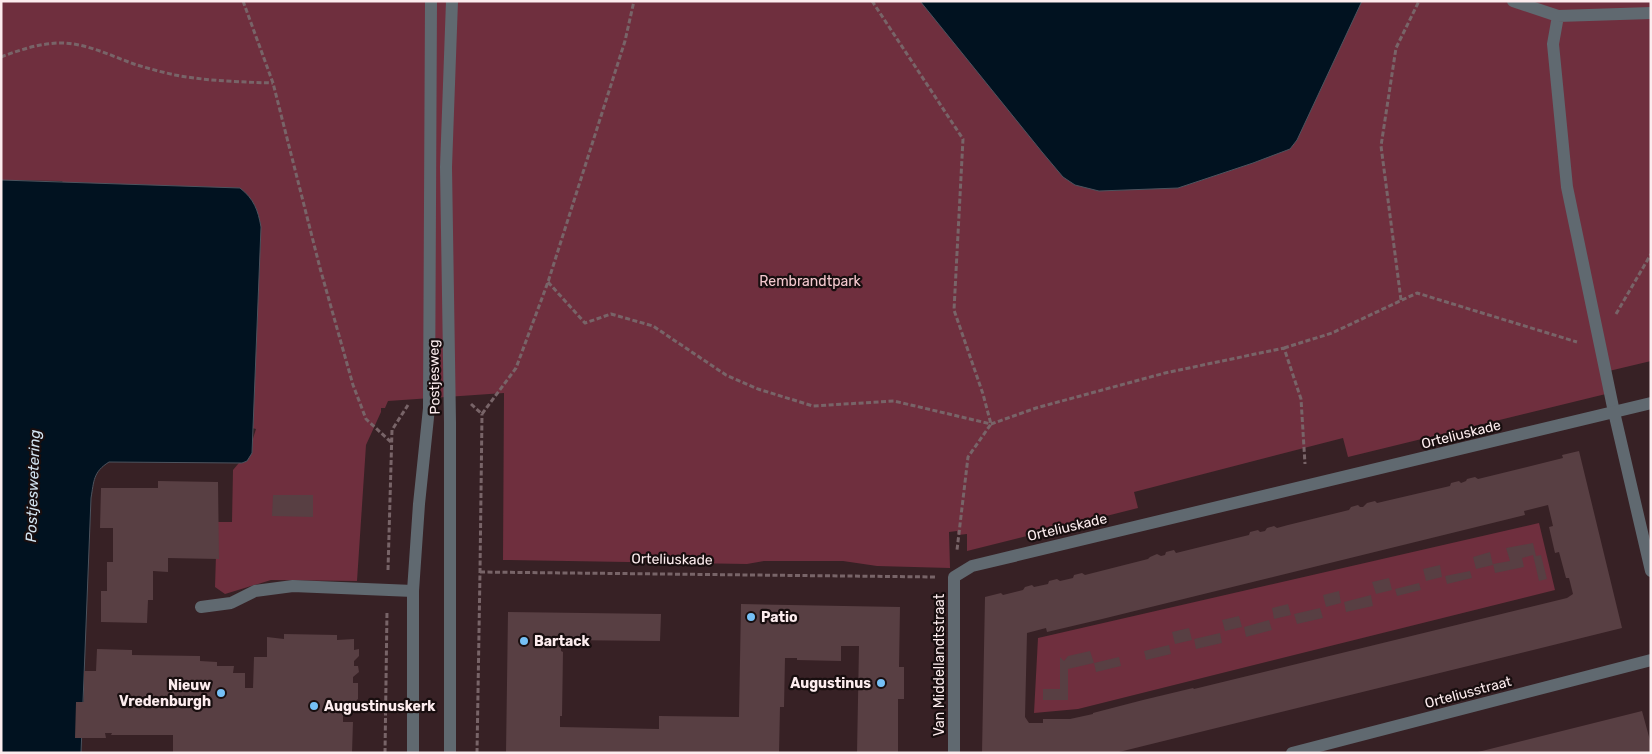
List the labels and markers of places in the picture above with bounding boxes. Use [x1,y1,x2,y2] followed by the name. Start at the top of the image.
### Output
[761,609,798,626] place label: Patio
[745,611,757,623] marker: Patio
[534,633,591,650] place label: Bartack
[518,635,530,647] marker: Bartack
[790,675,871,692] place label: Augustinus
[119,677,211,710] place label: Nieuw Vredenburgh
[875,677,887,689] marker: Augustinus
[215,687,227,699] marker: Nieuw Vredenburgh
[324,698,436,715] place label: Augustinuskerk
[308,700,320,712] marker: Augustinuskerk

